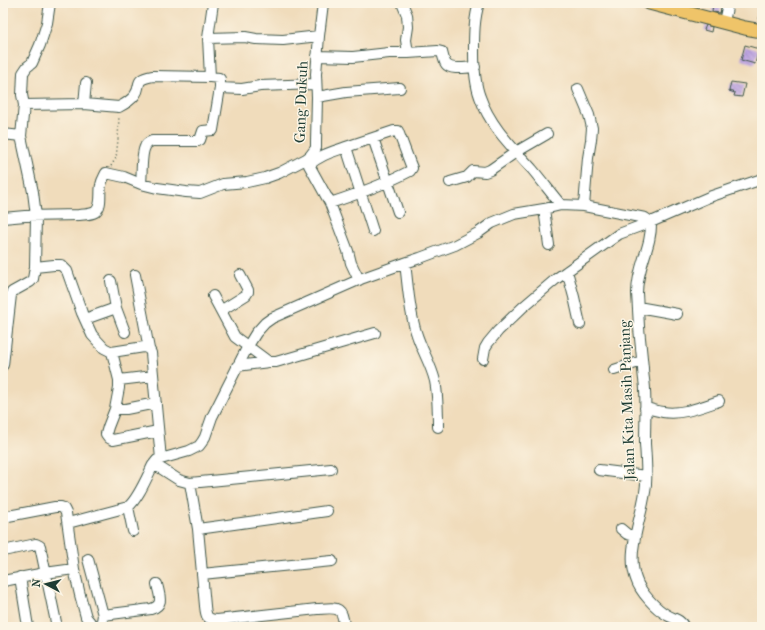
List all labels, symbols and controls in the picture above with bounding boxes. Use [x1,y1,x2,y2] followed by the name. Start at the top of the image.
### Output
[291,60,311,143] street label: Gang Dukuh
[615,319,639,481] street label: Jalan Kita Masih Panjang
[26,564,66,604] north arrow
[30,577,44,588] text: N

